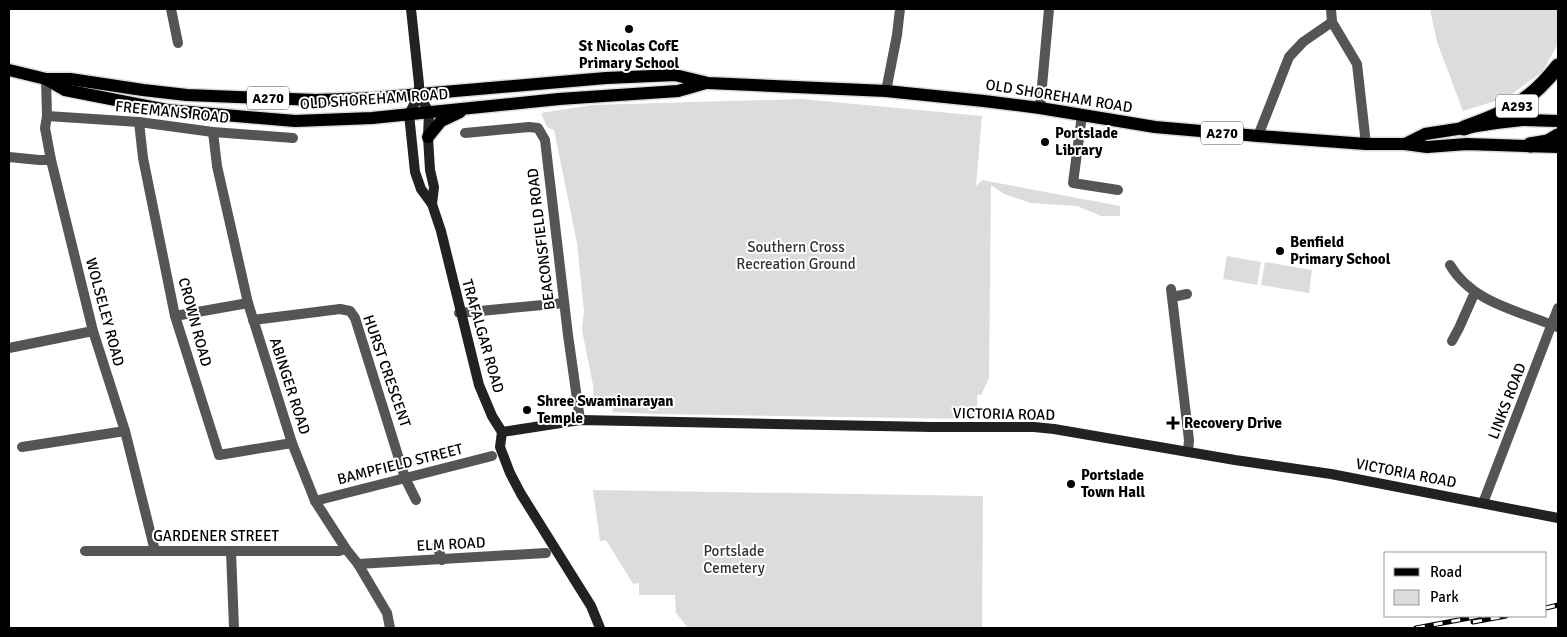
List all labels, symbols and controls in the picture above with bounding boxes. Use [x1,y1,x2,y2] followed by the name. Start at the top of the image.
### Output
[623,23,635,35] marker: St Nicolas CofE Primary School
[579,37,680,72] place label: St Nicolas CofE Primary School
[984,75,1134,117] street label: OLD SHOREHAM ROAD
[299,85,449,113] street label: OLD SHOREHAM ROAD
[247,86,289,110] road number: A270
[1496,94,1538,118] road number: A293
[114,97,230,127] street label: FREEMANS ROAD
[1201,122,1243,144] road number: A270
[1055,124,1118,159] place label: Portslade Library
[1039,136,1051,148] marker: Portslade Library
[523,167,559,311] street label: BEACONSFIELD ROAD
[1290,233,1391,268] place label: Benfield Primary School
[736,238,856,273] park label: Southern Cross Recreation Ground
[1274,245,1286,257] marker: Benfield Primary School
[82,256,128,368] street label: WOLSELEY ROAD
[174,276,216,368] street label: CROWN ROAD
[458,277,508,395] street label: TRAFALGAR ROAD
[359,312,415,430] street label: HURST CRESCENT
[266,335,314,437] street label: ABINGER ROAD
[1484,360,1530,442] street label: LINKS ROAD
[537,392,674,427] place label: Shree Swaminarayan Temple
[521,404,533,416] marker: Shree Swaminarayan Temple
[953,404,1055,424] street label: VICTORIA ROAD
[1184,414,1282,432] place label: Recovery Drive
[1166,416,1180,430] marker: Recovery Drive
[335,440,465,488] street label: BAMPFIELD STREET
[1354,454,1458,492] street label: VICTORIA ROAD
[1081,466,1146,501] place label: Portslade Town Hall
[1065,478,1077,490] marker: Portslade Town Hall
[153,527,279,545] street label: GARDENER STREET
[416,533,486,555] street label: ELM ROAD
[703,542,765,577] park label: Portslade Cemetery
[1384,552,1547,617] legend
[1430,563,1462,581] text: Road
[1430,588,1459,606] text: Park

